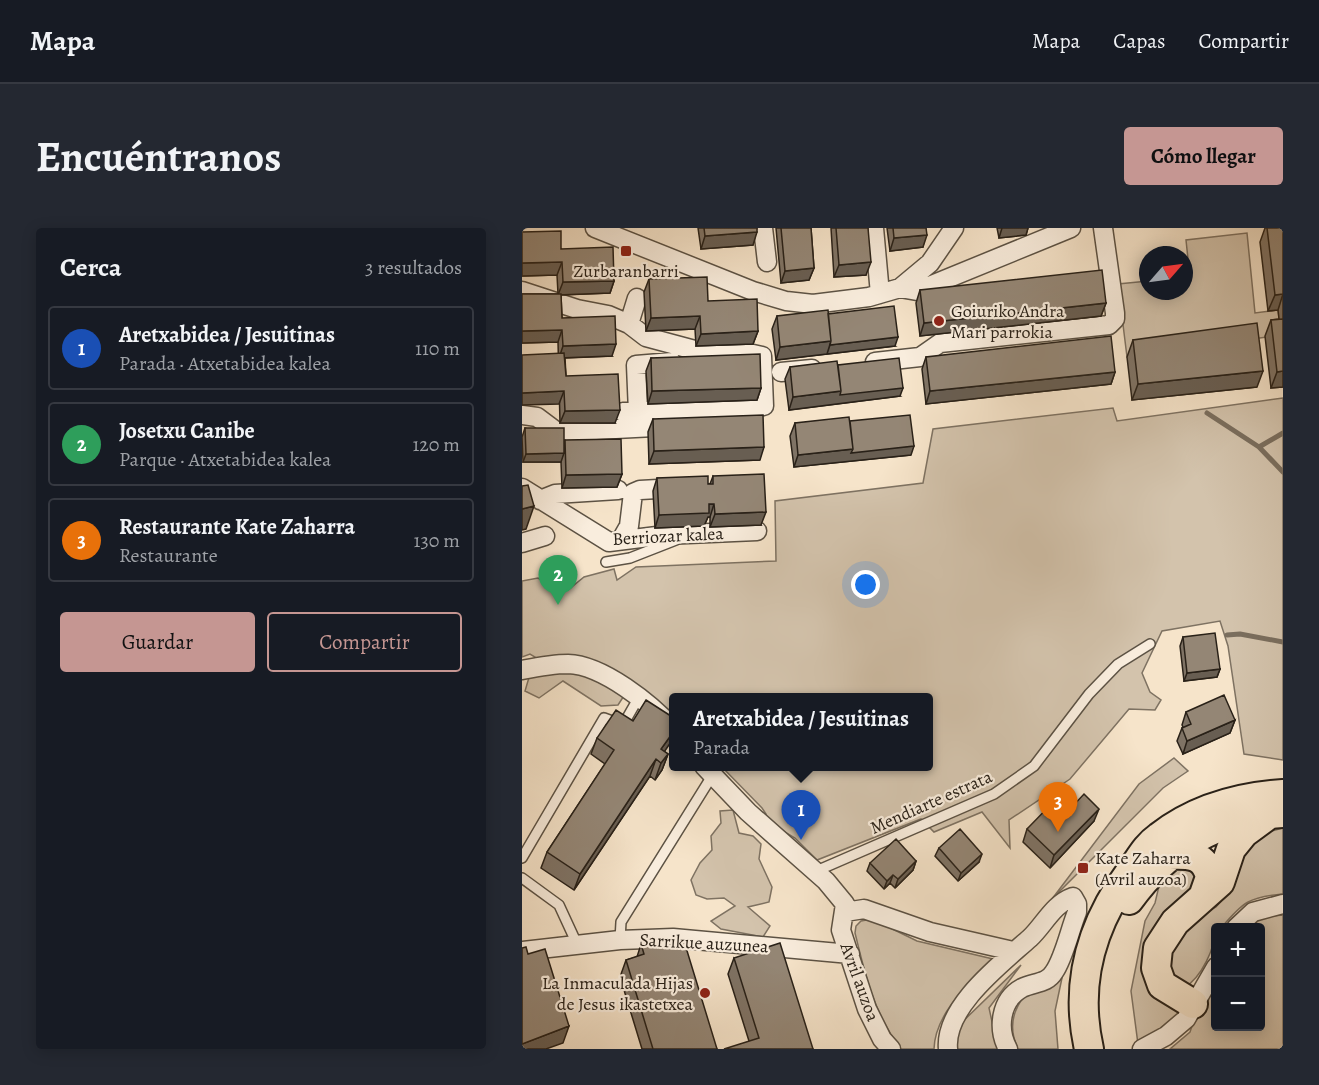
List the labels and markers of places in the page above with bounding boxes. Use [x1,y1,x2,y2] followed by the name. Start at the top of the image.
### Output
[619,244,633,258] marker: Zurbaranbarri
[573,259,679,283] place label: Zurbaranbarri
[951,299,1065,344] place label: Goiuriko Andra Mari parrokia
[932,314,946,328] marker: Goiuriko Andra Mari parrokia
[538,556,578,605] pin: 2
[1038,782,1078,832] pin: 3
[782,790,820,840] pin: 1
[1095,846,1191,891] place label: Kate Zaharra (Avril auzoa)
[1076,861,1090,875] marker: Kate Zaharra (Avril auzoa)
[542,971,694,1016] place label: La Inmaculada Hijas de Jesus ikastetxea
[698,986,712,1000] marker: La Inmaculada Hijas de Jesus ikastetxea

